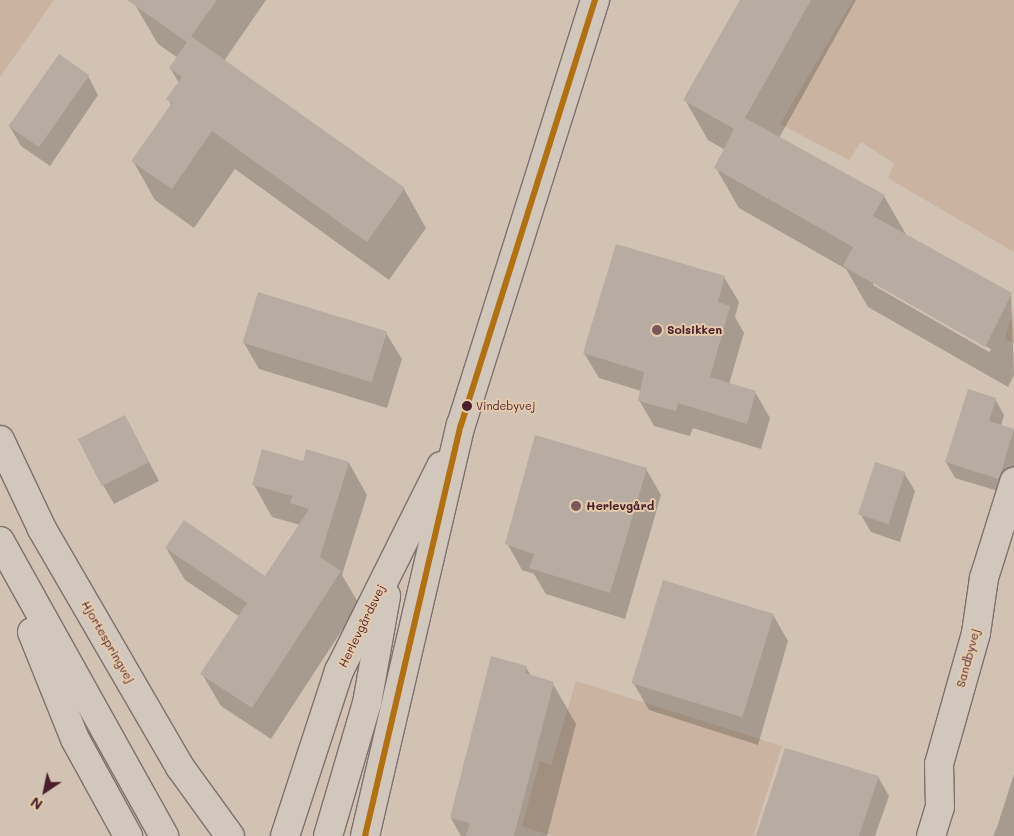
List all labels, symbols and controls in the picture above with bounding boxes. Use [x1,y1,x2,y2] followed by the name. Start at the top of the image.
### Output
[667,323,722,337] place label: Solsikken
[651,324,663,336] marker: Solsikken
[476,399,535,413] place label: Vindebyvej
[462,401,472,411] marker: Vindebyvej
[586,499,654,513] place label: Herlevgård
[570,500,582,512] marker: Herlevgård
[336,582,388,670] street label: Herlevgårdsvej
[79,598,137,686] street label: Hjortespringvej
[953,627,983,689] street label: Sandbyvej
[20,766,70,816] north arrow
[27,793,46,815] text: N

